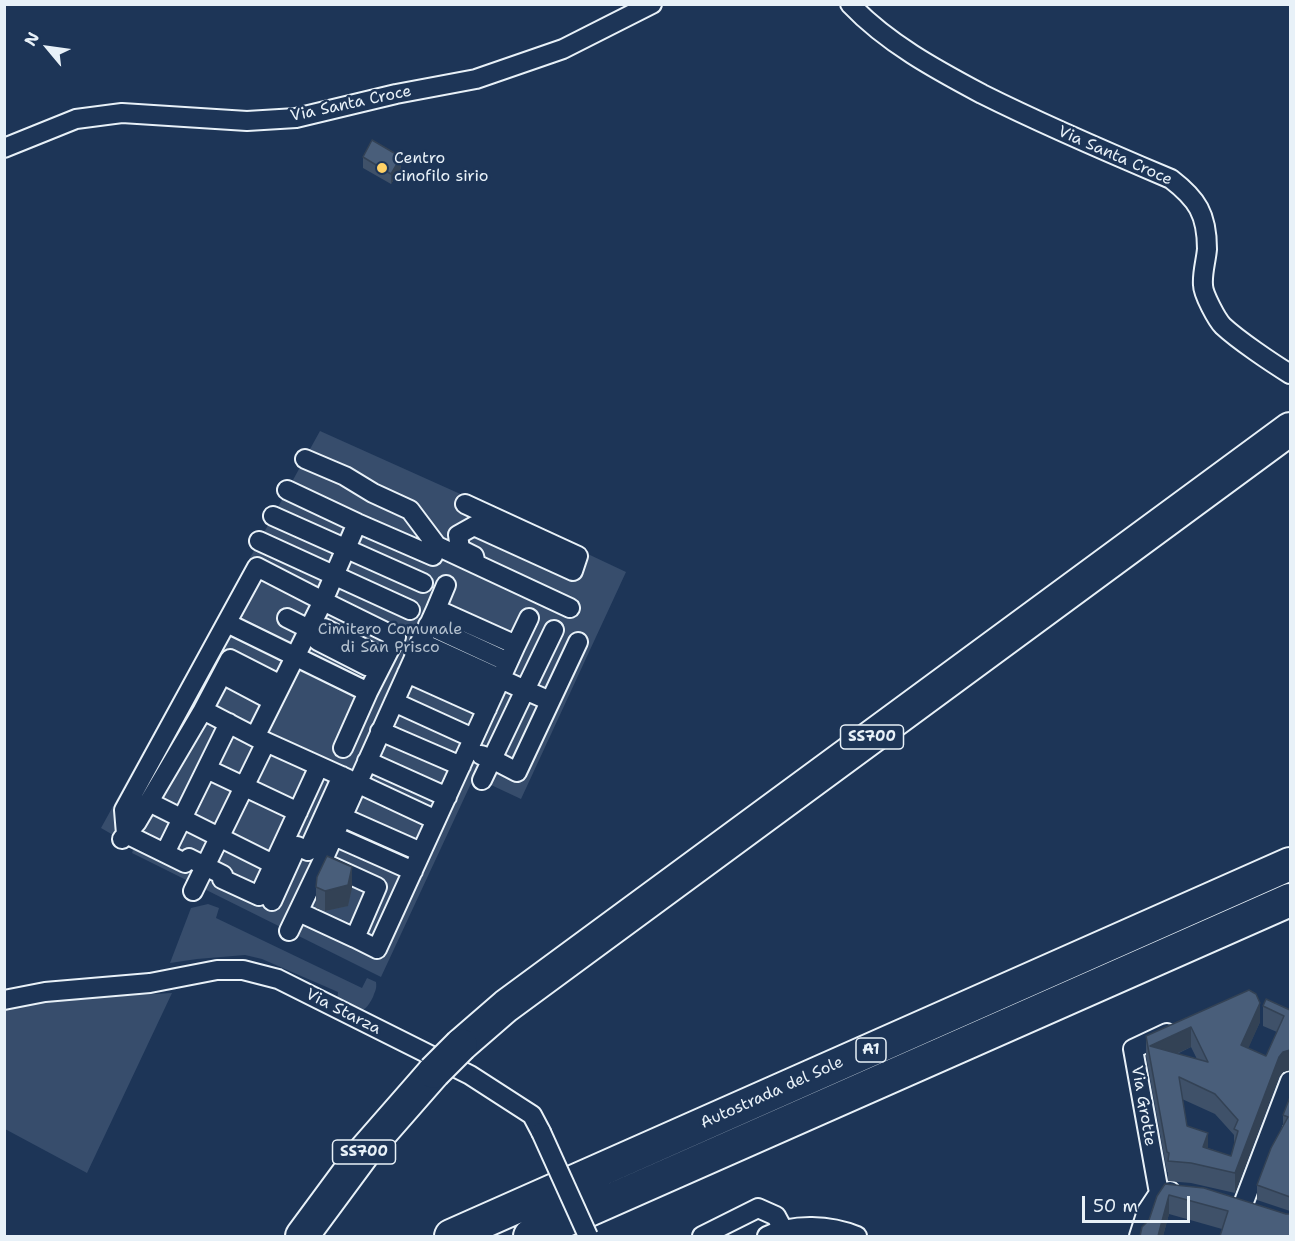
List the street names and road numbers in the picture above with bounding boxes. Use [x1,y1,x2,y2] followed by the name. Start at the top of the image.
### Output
[289,82,413,126] street label: Via Santa Croce
[1055,122,1175,190] street label: Via Santa Croce
[840,725,904,749] road number: SS700
[302,985,384,1039] street label: Via Starza
[856,1038,886,1062] road number: A1
[698,1053,846,1133] street label: Autostrada del Sole
[1126,1064,1160,1148] street label: Via Grotte
[332,1140,395,1164] road number: SS700

